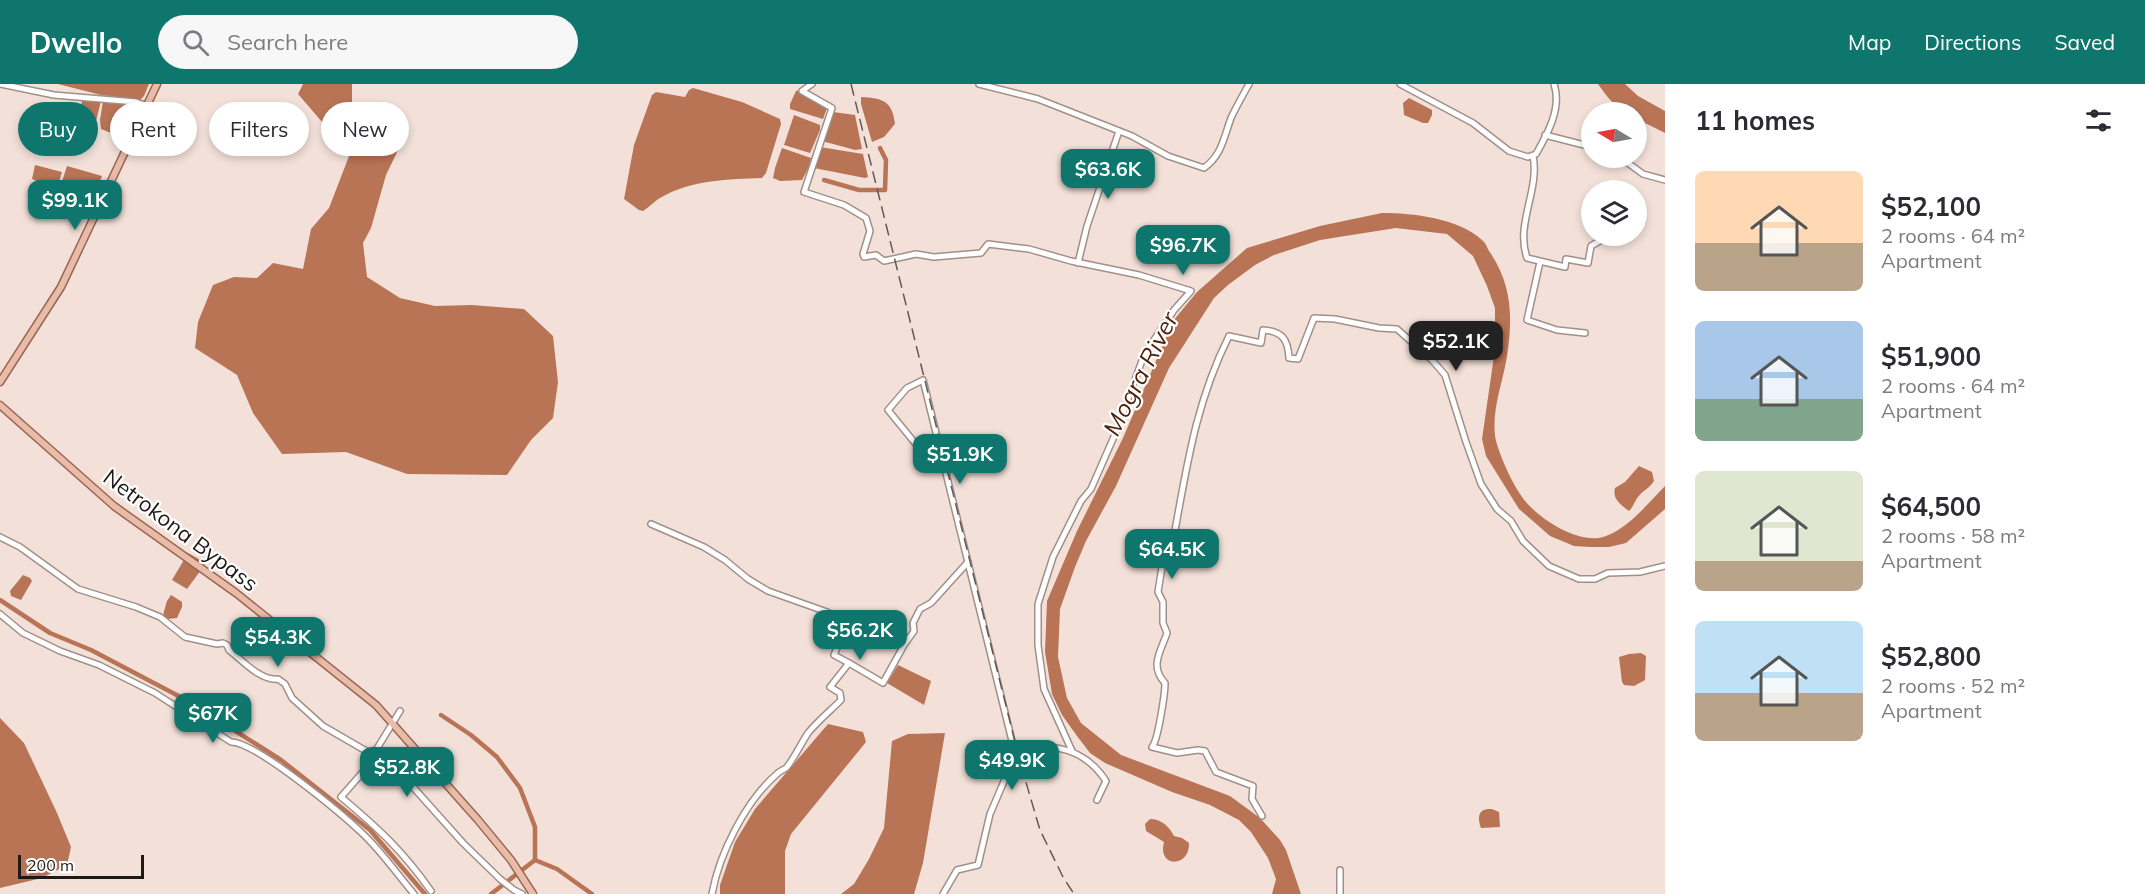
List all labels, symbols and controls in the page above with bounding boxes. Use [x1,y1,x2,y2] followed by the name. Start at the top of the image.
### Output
[158,15,578,69] search box
[30,25,122,60] text: Dwello
[179,26,212,59] icon: search
[227,28,348,56] text: Search here
[1848,29,1891,55] text: Map
[1924,29,2021,55] text: Directions
[2054,29,2115,55] text: Saved
[18,102,98,156] chip: Buy
[110,102,197,156] chip: Rent
[209,102,309,156] chip: Filters
[321,102,409,156] chip: New
[1581,102,1647,168] north arrow
[1581,102,1647,246] map controls
[1695,104,1815,137] text: 11 homes
[2082,104,2115,137] icon: filters
[1059,149,1157,200] pin: $63.6K
[1075,156,1141,181] text: $63.6K
[26,180,124,231] pin: $99.1K
[1581,180,1647,246] button: layers
[42,187,108,212] text: $99.1K
[1881,190,1981,223] text: $52,100
[1743,195,1815,267] icon: home
[1881,223,2025,248] text: 2 rooms · 64 m²
[1134,225,1232,276] pin: $96.7K
[1150,232,1216,257] text: $96.7K
[1881,248,1982,273] text: Apartment
[1096,306,1185,440] water label: Mogra River
[1407,321,1505,372] pin: $52.1K
[1423,328,1489,353] text: $52.1K
[1881,340,1981,373] text: $51,900
[1743,345,1815,417] icon: home
[1881,373,2025,398] text: 2 rooms · 64 m²
[1881,398,1982,423] text: Apartment
[911,434,1009,485] pin: $51.9K
[927,441,993,466] text: $51.9K
[98,463,264,597] street label: Netrokona Bypass
[1881,490,1981,523] text: $64,500
[1743,495,1815,567] icon: home
[1881,523,2025,548] text: 2 rooms · 58 m²
[1123,529,1221,580] pin: $64.5K
[1139,536,1205,561] text: $64.5K
[1881,548,1982,573] text: Apartment
[811,610,909,661] pin: $56.2K
[229,617,327,668] pin: $54.3K
[827,617,893,642] text: $56.2K
[245,624,311,649] text: $54.3K
[1881,640,1981,673] text: $52,800
[1743,645,1815,717] icon: home
[1881,673,2025,698] text: 2 rooms · 52 m²
[177,693,249,744] pin: $67K
[1881,698,1982,723] text: Apartment
[188,700,238,725] text: $67K
[963,740,1061,791] pin: $49.9K
[358,747,456,798] pin: $52.8K
[979,747,1045,772] text: $49.9K
[374,754,440,779] text: $52.8K
[18,852,144,880] scale bar
[27,855,74,875] text: 200 m

